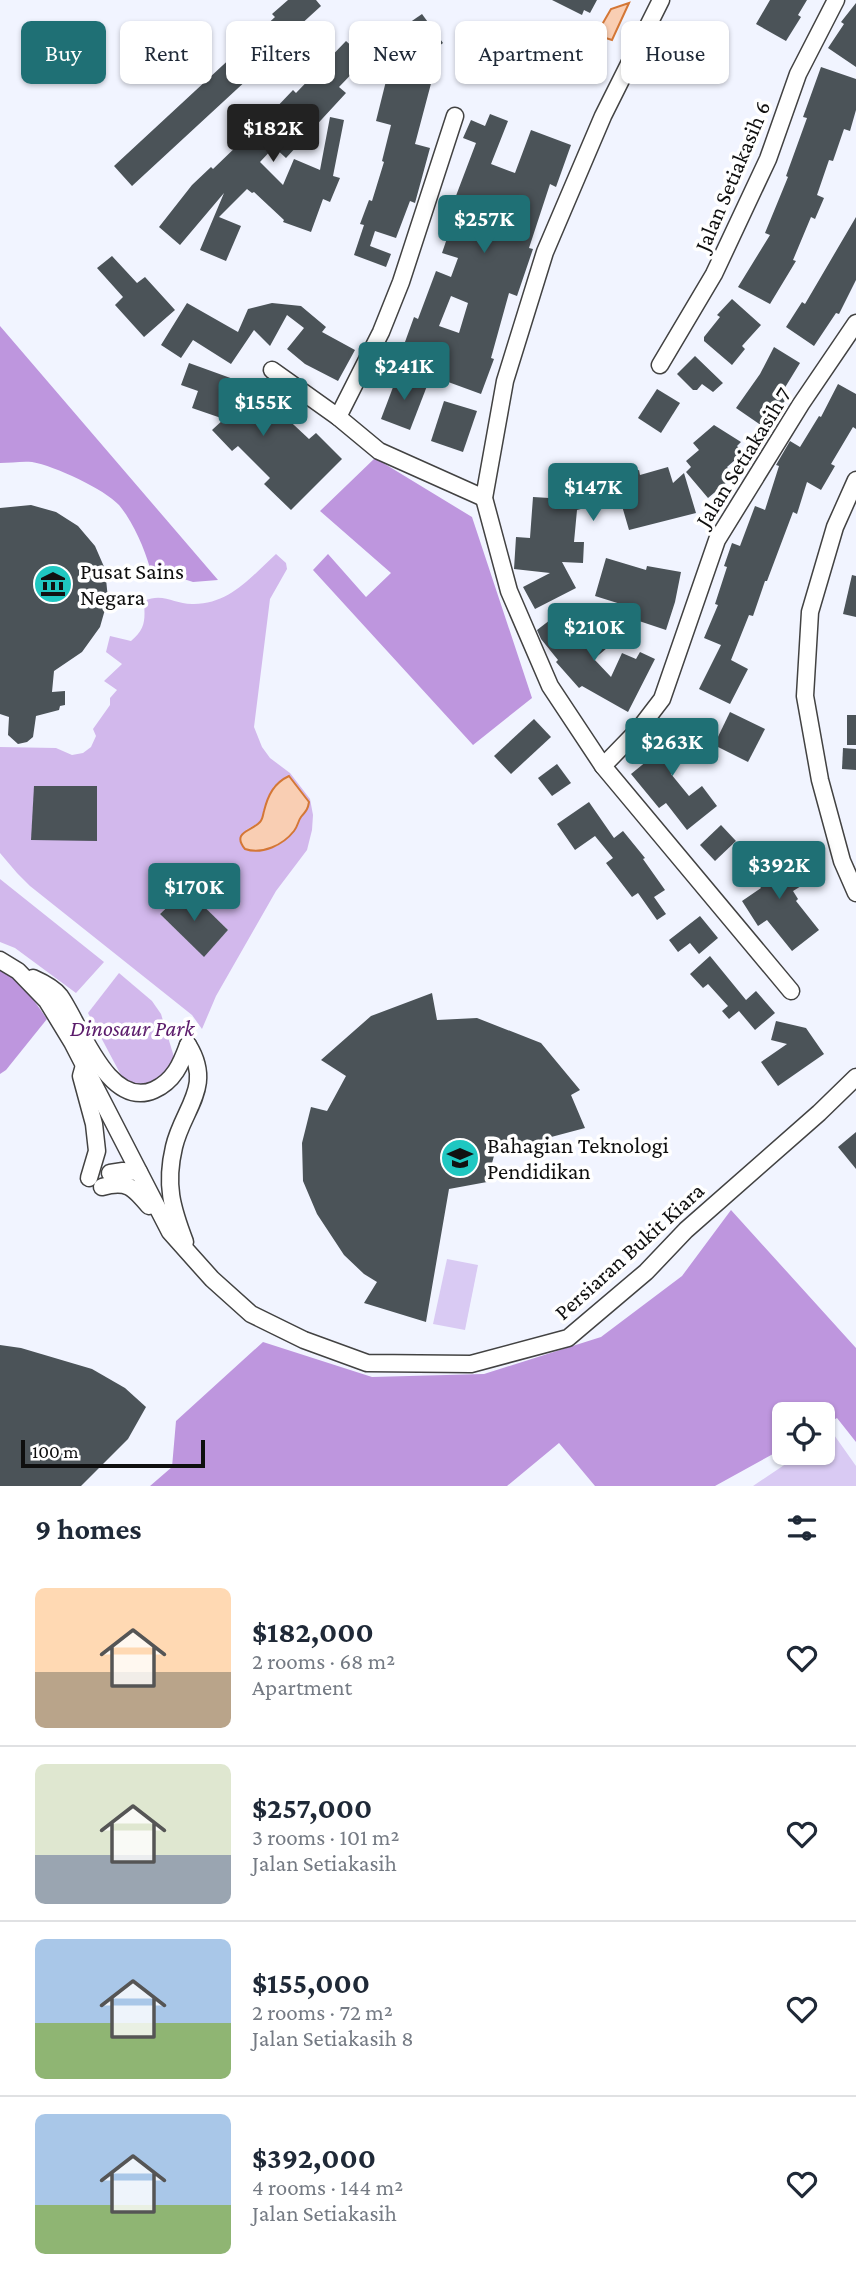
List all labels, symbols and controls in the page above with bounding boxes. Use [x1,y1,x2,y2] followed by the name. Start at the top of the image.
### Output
[21,21,106,84] chip: Buy
[120,21,212,84] chip: Rent
[226,21,335,84] chip: Filters
[349,21,441,84] chip: New
[455,21,607,84] chip: Apartment
[621,21,729,84] chip: House
[688,97,775,257] street label: Jalan Setiakasih 6
[224,104,322,164] pin: $182K
[243,114,303,140] text: $182K
[435,196,533,255] pin: $257K
[454,205,514,231] text: $257K
[355,342,453,402] pin: $241K
[375,352,433,378] text: $241K
[214,378,312,438] pin: $155K
[689,382,797,533] street label: Jalan Setiakasih 7
[234,388,292,414] text: $155K
[544,463,642,523] pin: $147K
[564,473,622,499] text: $147K
[80,558,184,610] place label: Pusat Sains Negara
[32,563,74,605] museum icon: Pusat Sains Negara
[545,604,643,663] pin: $210K
[564,613,624,639] text: $210K
[623,718,721,778] pin: $263K
[641,728,703,754] text: $263K
[730,842,828,901] pin: $392K
[748,851,810,877] text: $392K
[145,864,243,923] pin: $170K
[164,873,224,899] text: $170K
[70,1015,195,1041] park label: Dinosaur Park
[487,1132,669,1184] place label: Bahagian Teknologi Pendidikan
[439,1137,481,1179] school or university icon: Bahagian Teknologi Pendidikan
[549,1177,709,1325] street label: Persiaran Bukit Kiara
[772,1402,835,1465] map controls
[772,1402,835,1465] button: locate
[21,1437,205,1469] scale bar
[32,1441,79,1462] text: 100 m
[783,1509,821,1547] icon: filters
[35,1512,142,1545] text: 9 homes
[252,1615,374,1648] text: $182,000
[91,1616,175,1700] icon: home
[783,1639,821,1677] icon: heart
[252,1648,395,1674] text: 2 rooms · 68 m²
[252,1674,352,1700] text: Apartment
[252,1791,372,1824] text: $257,000
[91,1792,175,1876] icon: home
[783,1815,821,1853] icon: heart
[252,1824,399,1850] text: 3 rooms · 101 m²
[252,1850,397,1876] text: Jalan Setiakasih
[252,1966,370,1999] text: $155,000
[91,1967,175,2051] icon: home
[783,1990,821,2028] icon: heart
[252,1999,393,2025] text: 2 rooms · 72 m²
[252,2025,414,2051] text: Jalan Setiakasih 8
[252,2141,376,2174] text: $392,000
[91,2142,175,2226] icon: home
[783,2165,821,2203] icon: heart
[252,2174,403,2200] text: 4 rooms · 144 m²
[252,2200,397,2226] text: Jalan Setiakasih

